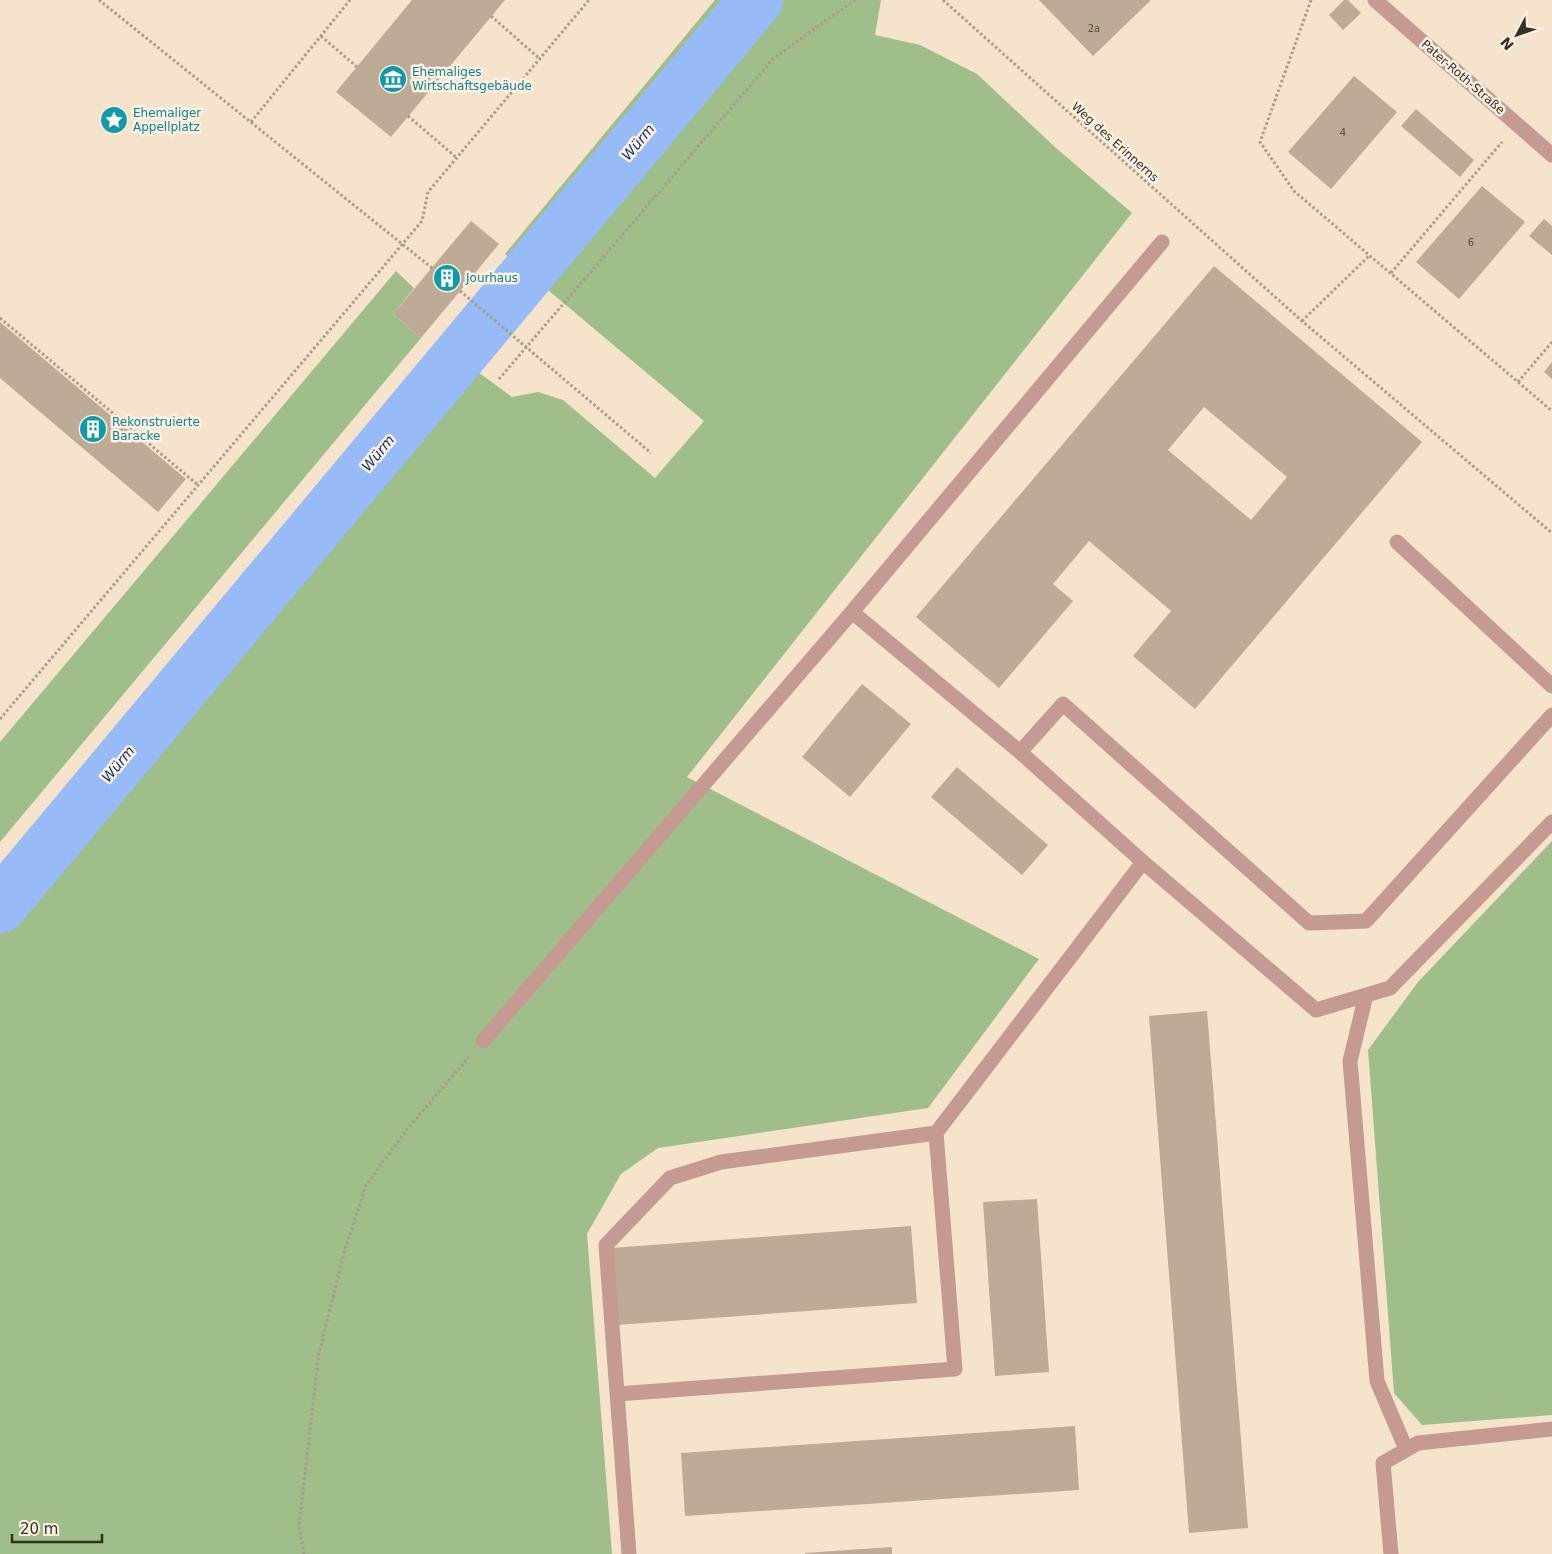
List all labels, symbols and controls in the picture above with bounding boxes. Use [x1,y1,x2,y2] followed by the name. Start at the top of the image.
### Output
[1492,10,1542,60] north arrow
[1088,23,1100,34] house number: 2a
[1497,34,1517,53] text: N
[1418,37,1508,117] street label: Pater-Roth-Straße
[378,64,408,94] museum icon: Ehemaliges Wirtschaftsgebäude
[412,65,532,93] place label: Ehemaliges Wirtschaftsgebäude
[1069,99,1161,185] street label: Weg des Erinnerns
[99,105,129,135] place icon: Ehemaliger Appellplatz
[133,106,201,134] place label: Ehemaliger Appellplatz
[618,121,658,163] water label: Würm
[1340,127,1346,138] house number: 4
[1468,237,1474,248] house number: 6
[432,263,462,293] building icon: Jourhaus
[465,271,518,285] place label: Jourhaus
[78,414,108,444] building icon: Rekonstruierte Baracke
[112,415,200,443] place label: Rekonstruierte Baracke
[358,432,398,474] water label: Würm
[98,743,138,785] water label: Würm
[12,1512,102,1544] scale bar
[20,1520,58,1538] text: 20 m

